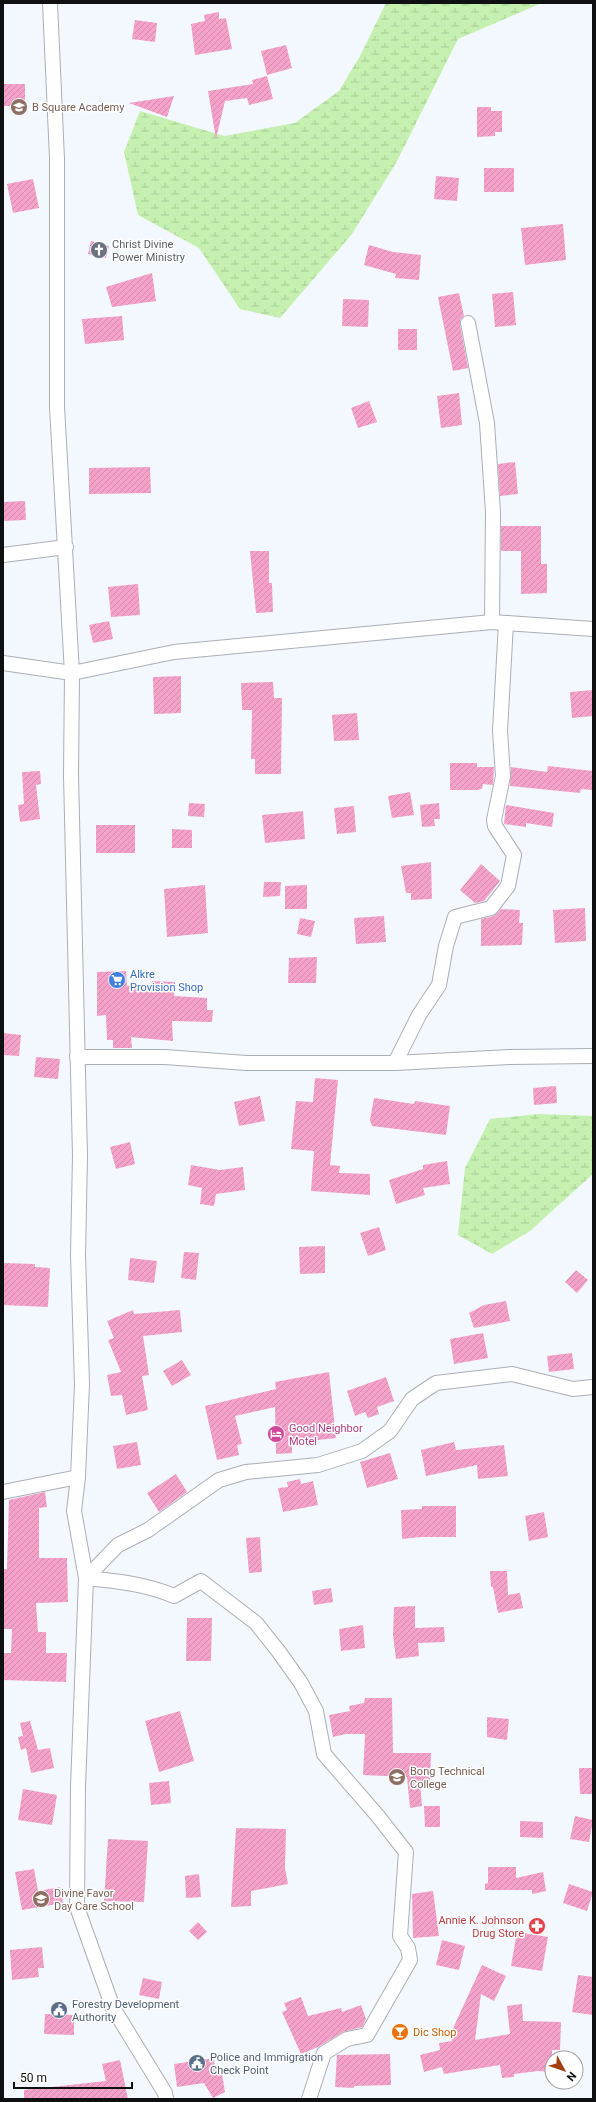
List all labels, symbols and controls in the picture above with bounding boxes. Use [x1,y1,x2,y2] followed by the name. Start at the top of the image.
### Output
[9,97,29,117] school or university icon: B Square Academy
[32,101,125,114] place label: B Square Academy
[112,238,186,264] place label: Christ Divine Power Ministry
[89,240,109,260] church icon: Christ Divine Power Ministry
[130,968,203,994] place label: Alkre Provision Shop
[107,970,127,990] supermarket icon: Alkre Provision Shop
[289,1422,363,1448] place label: Good Neighbor Motel
[266,1424,286,1444] hotel icon: Good Neighbor Motel
[410,1765,485,1791] place label: Bong Technical College
[387,1767,407,1787] school or university icon: Bong Technical College
[54,1887,134,1913] place label: Divine Favor Day Care School
[31,1889,51,1909] school or university icon: Divine Favor Day Care School
[438,1914,524,1940] place label: Annie K. Johnson Drug Store
[527,1916,547,1936] pharmacy icon: Annie K. Johnson Drug Store
[72,1998,179,2024] place label: Forestry Development Authority
[49,2000,69,2020] public building icon: Forestry Development Authority
[390,2022,410,2042] bar icon: Dic Shop
[413,2026,456,2039] place label: Dic Shop
[544,2050,584,2090] north arrow
[210,2051,323,2077] place label: Police and Immigration Check Point
[187,2053,207,2073] public building icon: Police and Immigration Check Point
[14,2064,132,2090] scale bar
[564,2069,579,2083] text: N
[20,2071,47,2085] text: 50 m

